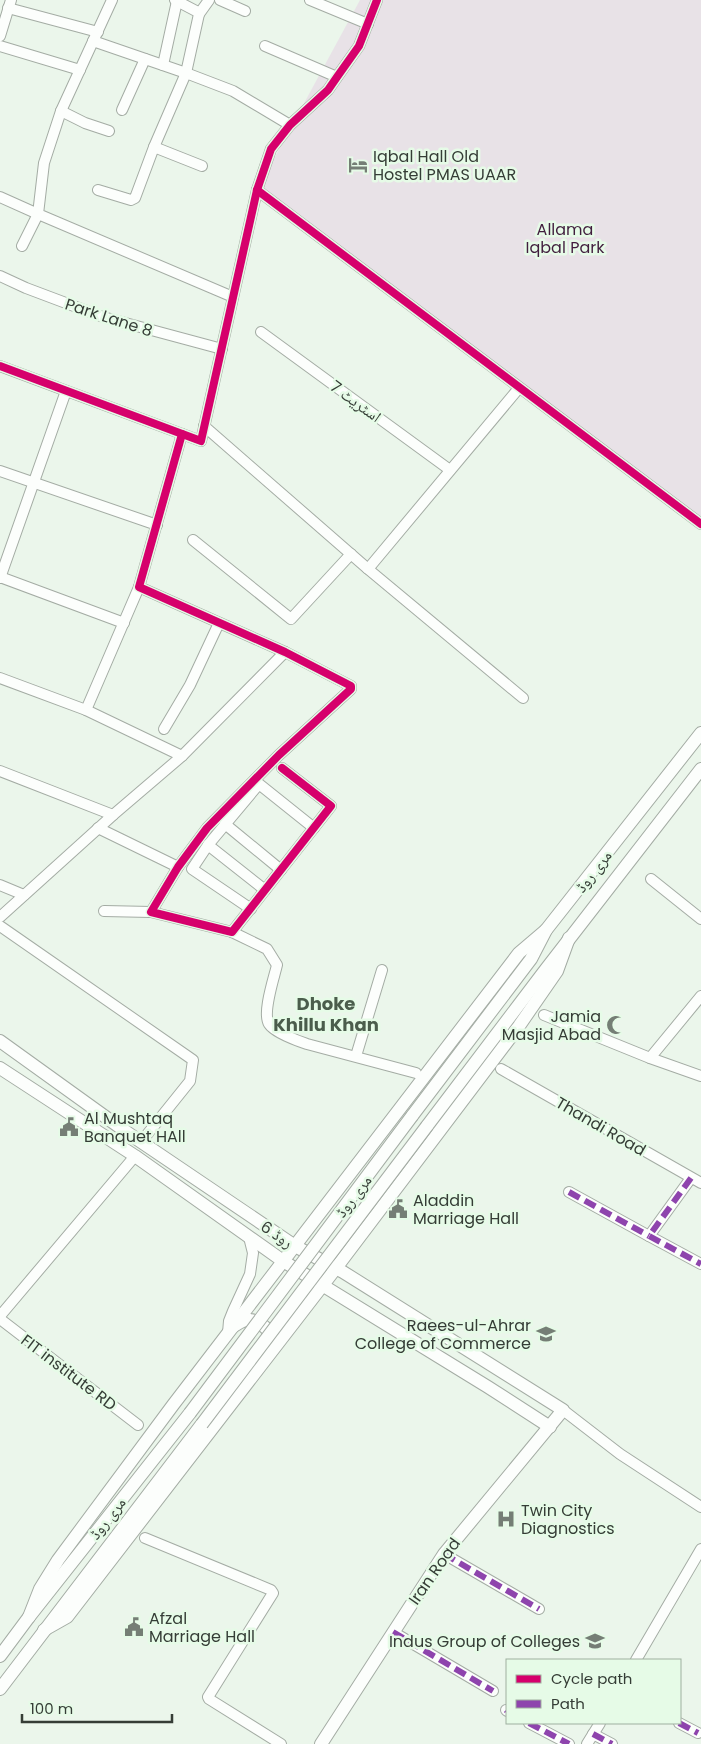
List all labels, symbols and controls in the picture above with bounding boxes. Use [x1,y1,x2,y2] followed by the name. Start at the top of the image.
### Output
[373,145,516,186] place label: Iqbal Hall Old Hostel PMAS UAAR
[347,154,369,176] hotel icon: Iqbal Hall Old Hostel PMAS UAAR
[526,218,605,259] park label: Allama Iqbal Park
[62,293,156,342] street label: Park Lane 8
[325,375,386,428] street label: اسٹریٹ 7
[569,845,617,897] street label: مری روڈ
[273,991,379,1037] district label: Dhoke Khillu Khan
[502,1005,601,1046] place label: Jamia Masjid Abad
[605,1014,627,1036] mosque icon: Jamia Masjid Abad
[551,1091,650,1162] street label: Thandi Road
[84,1107,186,1148] place label: Al Mushtaq Banquet HAll
[58,1116,80,1138] public building icon: Al Mushtaq Banquet HAll
[330,1170,377,1222] street label: مری روڈ
[413,1189,519,1230] place label: Aladdin Marriage Hall
[387,1198,409,1220] public building icon: Aladdin Marriage Hall
[256,1215,298,1254] street label: روڈ 6
[355,1314,531,1355] place label: Raees-ul-Ahrar College of Commerce
[535,1323,557,1345] school or university icon: Raees-ul-Ahrar College of Commerce
[16,1329,121,1416] street label: FIT institute RD
[83,1492,131,1544] street label: مری روڈ
[521,1499,615,1540] place label: Twin City Diagnostics
[495,1508,517,1530] hospital icon: Twin City Diagnostics
[403,1533,466,1609] street label: Iran Road
[149,1607,255,1648] place label: Afzal Marriage Hall
[123,1616,145,1638] public building icon: Afzal Marriage Hall
[389,1630,580,1653] place label: Indus Group of Colleges
[584,1630,606,1652] school or university icon: Indus Group of Colleges
[506,1659,681,1724] legend
[551,1668,632,1689] text: Cycle path
[22,1692,172,1724] scale bar
[551,1693,585,1714] text: Path
[30,1698,73,1719] text: 100 m

